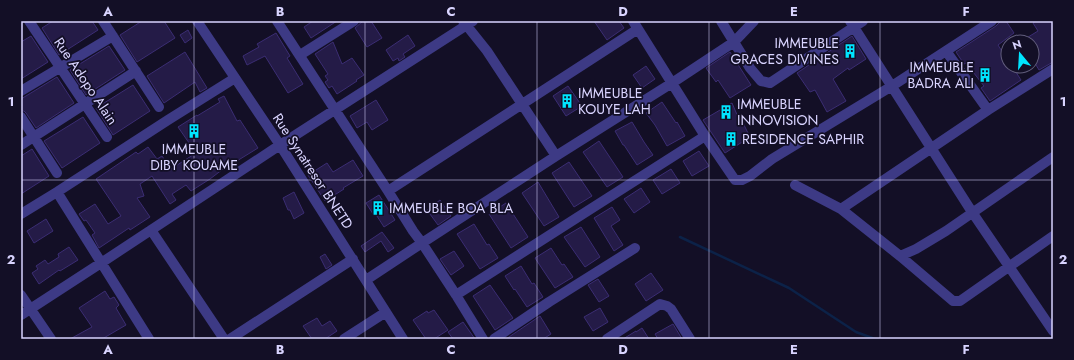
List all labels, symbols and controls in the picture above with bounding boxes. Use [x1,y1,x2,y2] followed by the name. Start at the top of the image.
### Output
[102,2,113,21] text: A
[276,2,285,21] text: B
[446,2,456,21] text: C
[618,2,628,21] text: D
[790,2,798,21] text: E
[962,2,970,21] text: F
[49,33,123,129] street label: Rue Adopo Alain
[730,33,839,69] place label: IMMEUBLE GRACES DIVINES
[1000,34,1040,74] north arrow
[1010,36,1024,53] text: N
[842,43,858,59] building icon: IMMEUBLE GRACES DIVINES
[907,57,974,93] place label: IMMEUBLE BADRA ALI
[977,67,993,83] building icon: IMMEUBLE BADRA ALI
[578,83,651,119] place label: IMMEUBLE KOUYE LAH
[8,92,14,111] text: 1
[1060,92,1066,111] text: 1
[559,93,575,109] building icon: IMMEUBLE KOUYE LAH
[737,94,818,130] place label: IMMEUBLE INNOVISION
[718,104,734,120] building icon: IMMEUBLE INNOVISION
[268,109,358,233] street label: Rue Synatresor BNETD
[186,123,202,139] building icon: IMMEUBLE DIBY KOUAME
[742,129,864,149] place label: RESIDENCE SAPHIR
[723,131,739,147] building icon: RESIDENCE SAPHIR
[150,139,238,175] place label: IMMEUBLE DIBY KOUAME
[389,198,514,218] place label: IMMEUBLE BOA BLA
[370,200,386,216] building icon: IMMEUBLE BOA BLA
[7,250,15,269] text: 2
[1059,250,1067,269] text: 2
[102,340,113,359] text: A
[276,340,285,359] text: B
[446,340,456,359] text: C
[618,340,628,359] text: D
[790,340,798,359] text: E
[962,340,970,359] text: F

